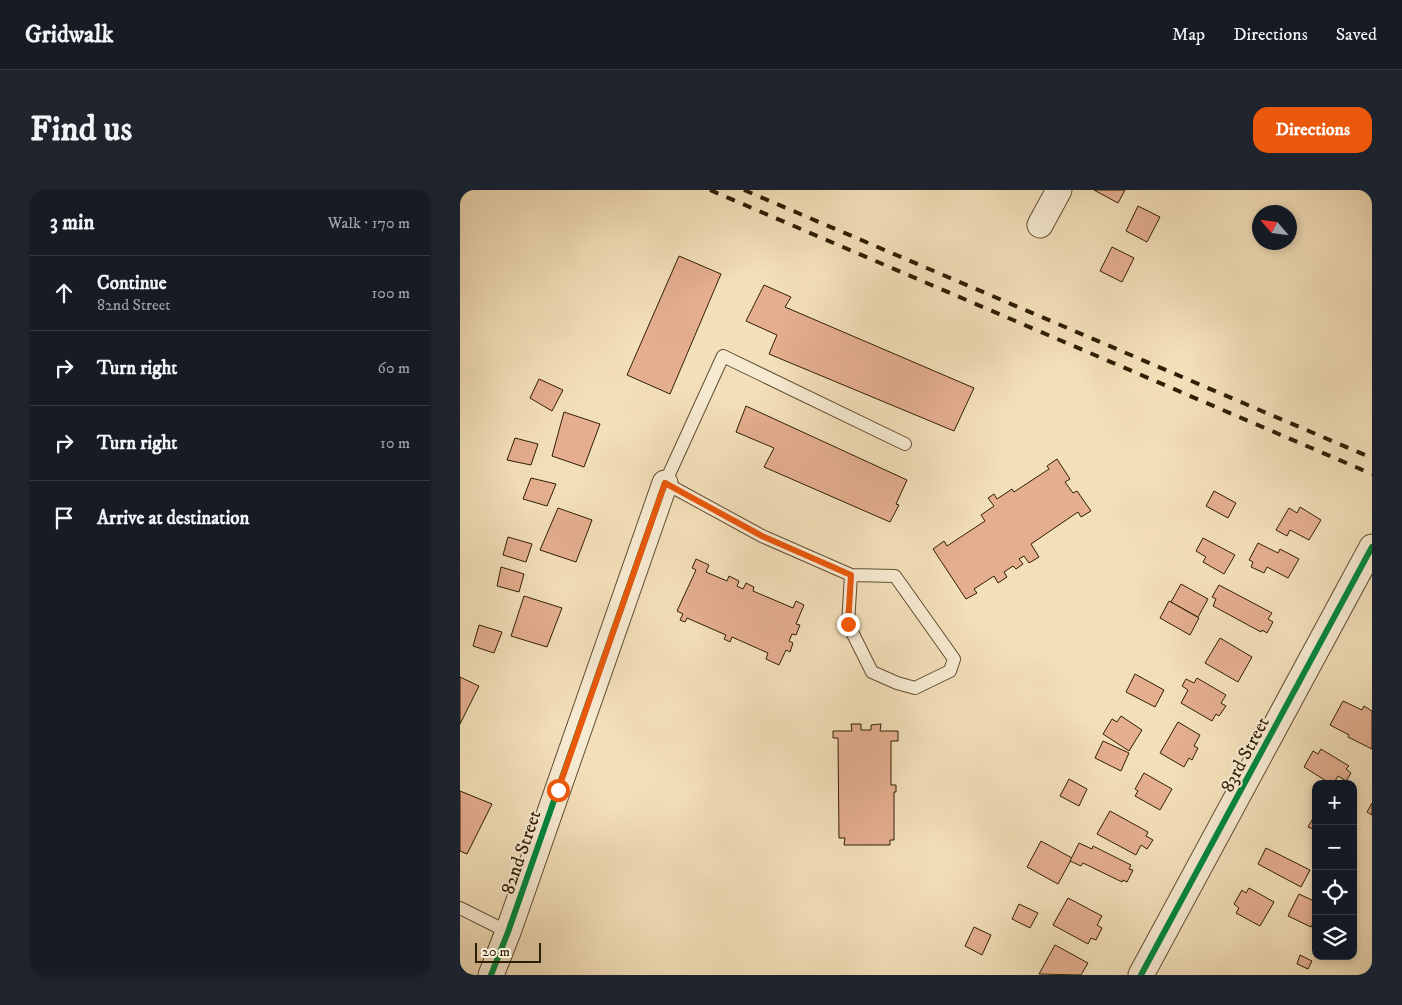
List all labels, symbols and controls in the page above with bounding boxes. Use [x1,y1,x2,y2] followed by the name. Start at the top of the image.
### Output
[25,20,113,50] text: Gridwalk
[1172,24,1205,46] text: Map
[1233,24,1308,46] text: Directions
[1336,24,1377,46] text: Saved
[1253,107,1372,153] button: Directions
[30,108,132,152] text: Find us
[1252,205,1297,250] north arrow
[50,210,95,236] text: 3 min
[328,213,410,233] text: Walk · 170 m
[97,272,167,295] text: Continue
[50,279,78,307] icon: ahead
[372,283,410,303] text: 100 m
[97,295,170,315] text: 82nd Street
[50,354,78,382] icon: right
[97,357,177,380] text: Turn right
[378,358,410,378] text: 60 m
[50,429,78,457] icon: right
[97,432,177,455] text: Turn right
[380,433,410,453] text: 10 m
[50,504,78,532] icon: arrive
[97,507,249,530] text: Arrive at destination
[837,613,860,636] route end
[1216,713,1275,796] street label: 83rd Street
[547,779,570,802] route start
[1312,780,1357,960] map controls
[1312,780,1357,825] button: +
[496,808,546,897] street label: 82nd Street
[1312,825,1357,870] button: −
[1312,870,1357,915] button: locate
[1312,915,1357,960] button: layers
[475,940,541,963] scale bar
[482,943,510,961] text: 20 m

